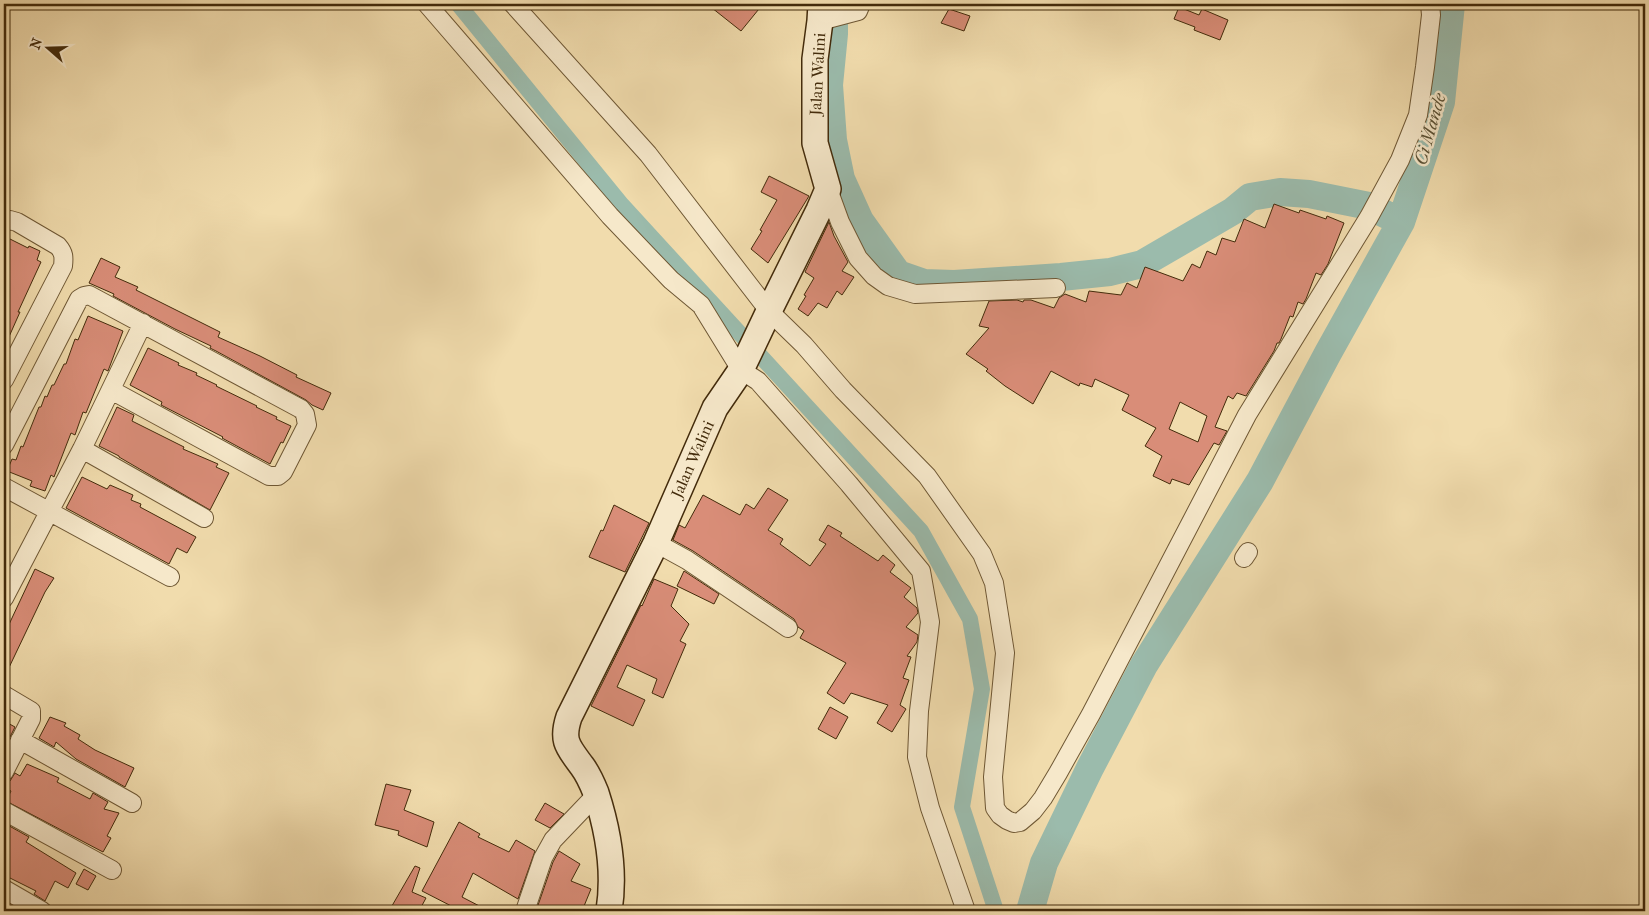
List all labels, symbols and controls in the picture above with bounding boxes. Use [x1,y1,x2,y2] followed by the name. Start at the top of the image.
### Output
[22,22,72,72] north arrow
[806,32,829,118] street label: Jalan Walini
[26,35,46,52] text: N
[1410,90,1451,167] water label: Ci Mande
[666,417,718,503] street label: Jalan Walini

